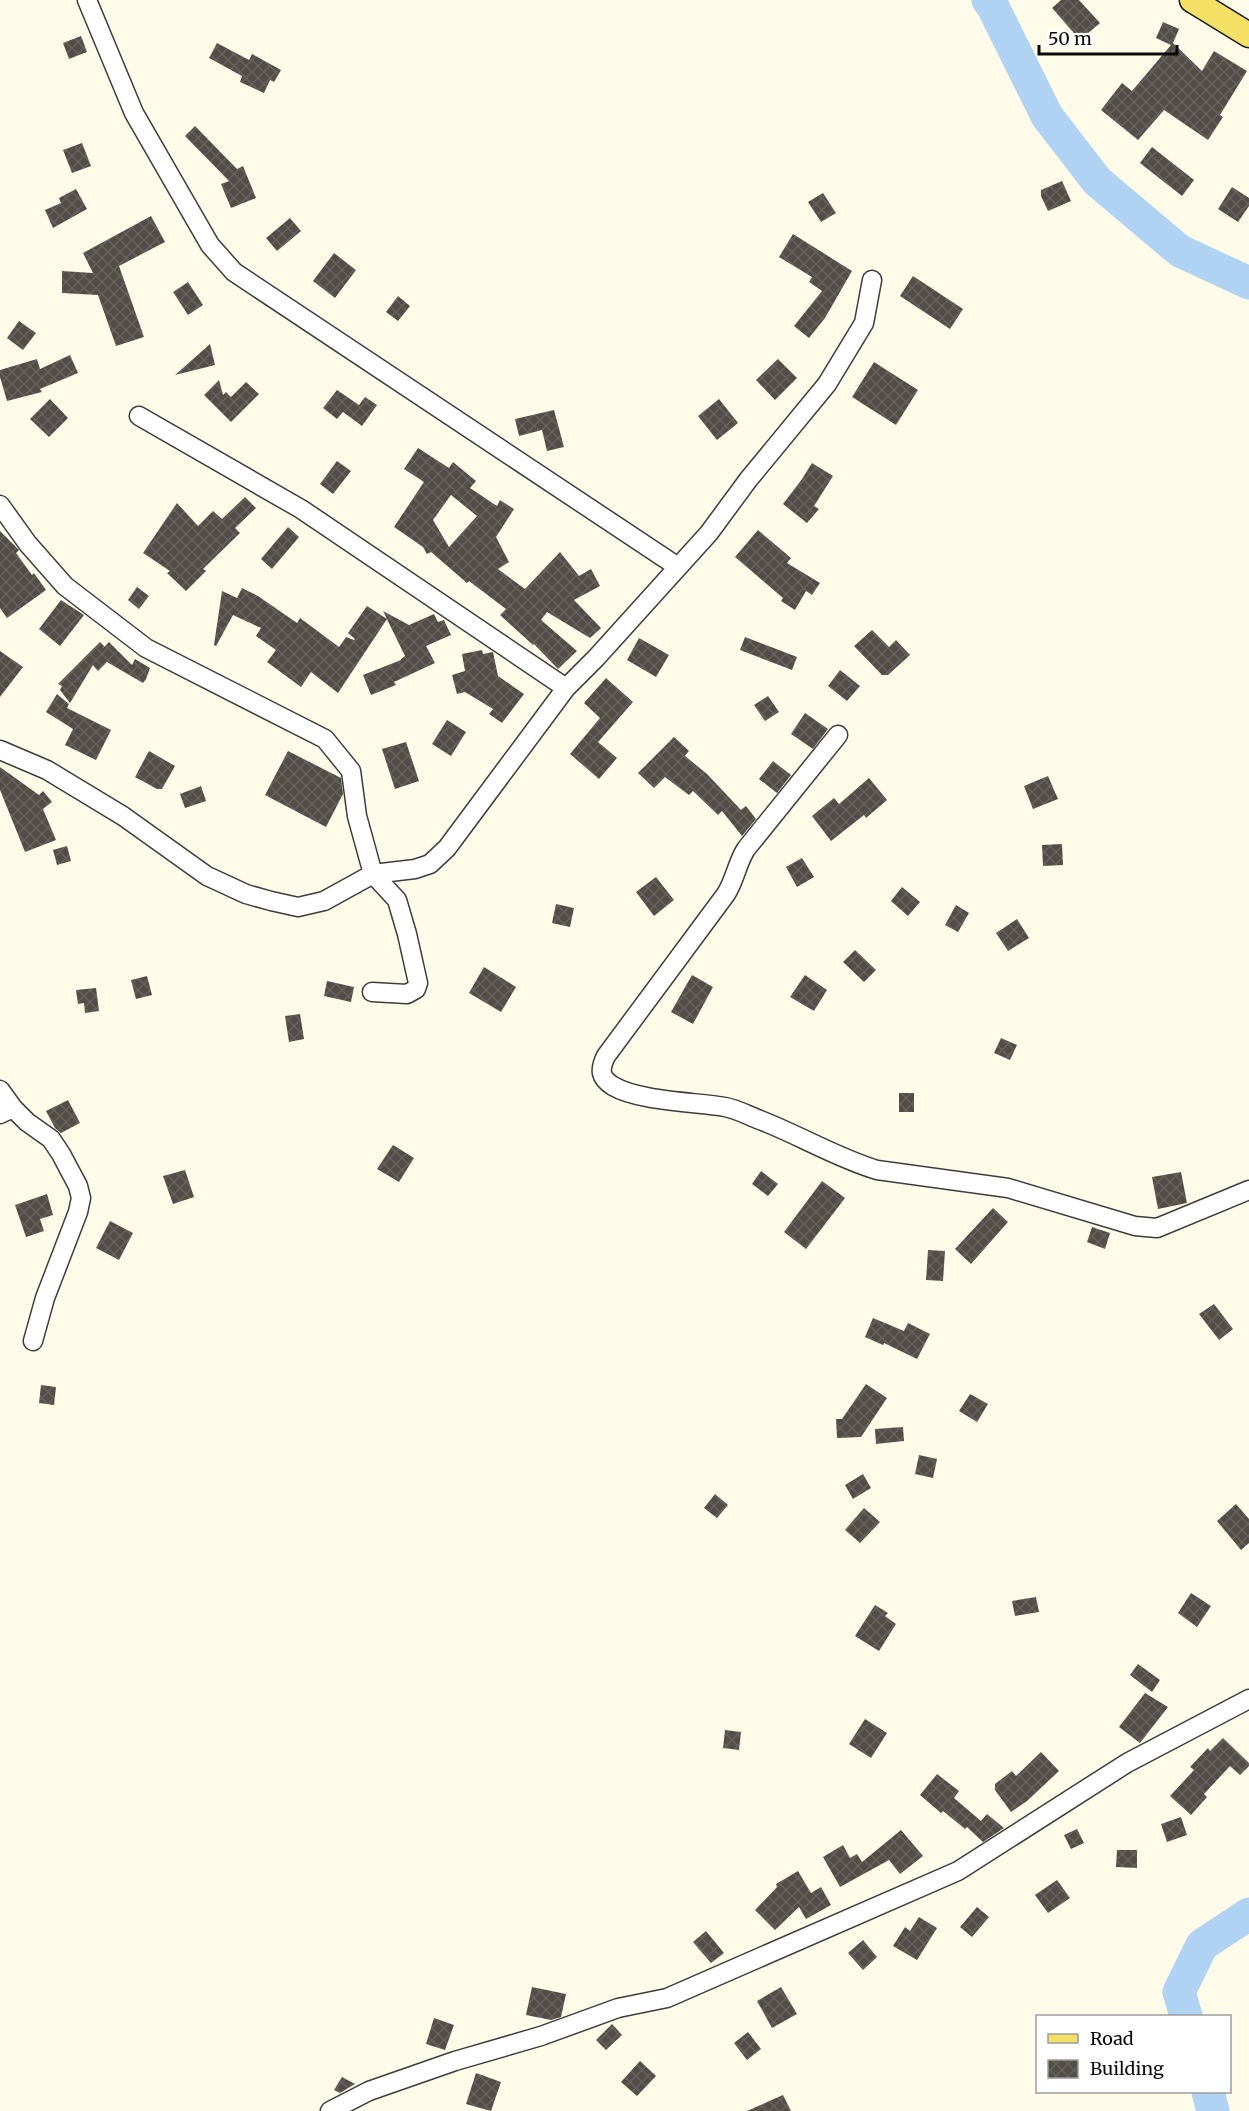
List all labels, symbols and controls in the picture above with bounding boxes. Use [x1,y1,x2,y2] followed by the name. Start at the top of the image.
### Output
[1039,18,1177,56] scale bar
[1048,27,1092,50] text: 50 m
[1036,2015,1231,2093] legend
[1090,2027,1134,2050] text: Road
[1090,2057,1164,2080] text: Building

